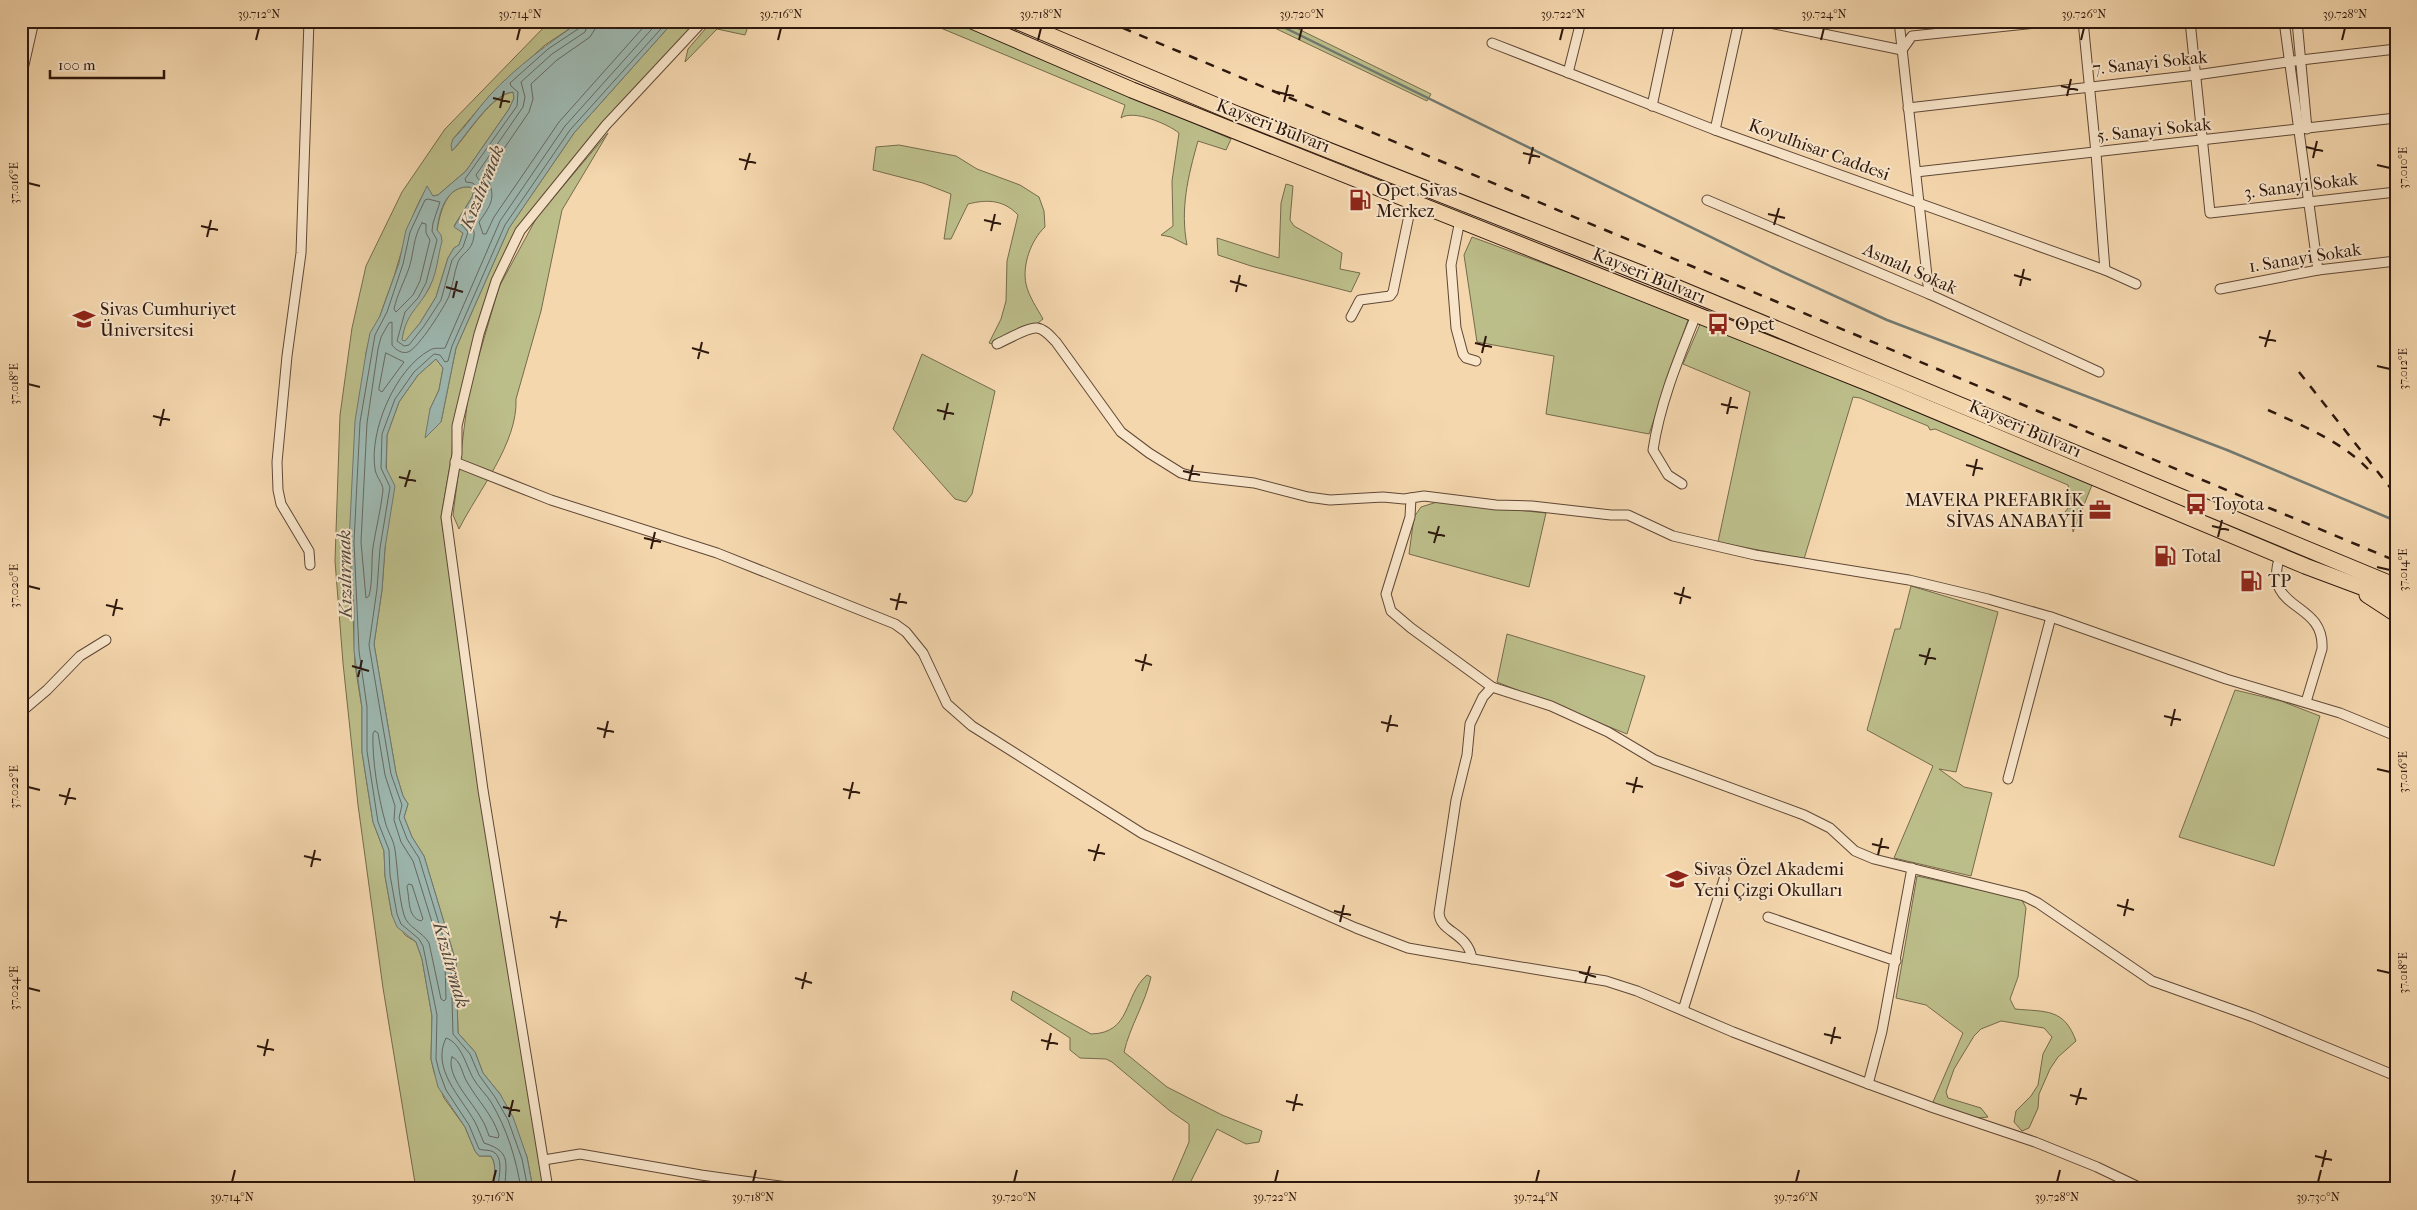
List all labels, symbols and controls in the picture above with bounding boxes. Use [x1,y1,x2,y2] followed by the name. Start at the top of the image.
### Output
[238,7,280,21] text: 39.712°N
[498,7,542,21] text: 39.714°N
[760,7,802,21] text: 39.716°N
[1020,7,1062,21] text: 39.718°N
[1280,7,1324,21] text: 39.720°N
[1541,7,1585,21] text: 39.722°N
[1801,7,1847,21] text: 39.724°N
[2062,7,2106,21] text: 39.726°N
[2323,7,2367,21] text: 39.728°N
[2091,46,2209,79] street label: 7. Sanayi Sokak
[50,48,164,80] scale bar
[58,56,96,74] text: 100 m
[1213,95,1333,158] street label: Kayseri Bulvarı
[2096,113,2213,146] street label: 5. Sanayi Sokak
[1745,115,1893,186] street label: Koyulhisar Caddesi
[454,142,509,234] water label: Kızılırmak
[2396,147,2410,189] text: 37.010°E
[7,162,21,204] text: 37.016°E
[2243,169,2360,203] street label: 3. Sanayi Sokak
[1376,180,1458,222] place label: Opet Sivas Merkez
[1347,187,1373,213] fuel station icon: Opet Sivas Merkez
[1859,238,1961,299] street label: Asmalı Sokak
[2247,239,2363,277] street label: 1. Sanayi Sokak
[1589,244,1709,308] street label: Kayseri Bulvarı
[100,299,237,341] place label: Sivas Cumhuriyet Üniversitesi
[71,306,97,332] school or university icon: Sivas Cumhuriyet Üniversitesi
[1705,311,1731,337] bus stop icon: Opet
[1735,314,1775,335] place label: Opet
[2396,348,2410,390] text: 37.012°E
[7,363,21,405] text: 37.018°E
[1966,396,2085,462] street label: Kayseri Bulvarı
[1905,489,2085,532] place label: MAVERA PREFABRİK SİVAS ANABAYİİ
[2183,491,2209,517] bus stop icon: Toyota
[2212,494,2265,515] place label: Toyota
[2087,497,2113,523] office icon: MAVERA PREFABRİK SİVAS ANABAYİİ
[333,529,357,621] water label: Kızılırmak
[2152,543,2178,569] fuel station icon: Total
[2182,546,2221,567] place label: Total
[2396,549,2410,591] text: 37.014°E
[7,564,21,608] text: 37.020°E
[2238,568,2264,594] fuel station icon: TP
[2268,571,2291,592] place label: TP
[2396,751,2410,793] text: 37.016°E
[7,765,21,809] text: 37.022°E
[1693,858,1845,902] place label: Sivas Özel Akademi Yeni Çizgi Okulları
[1664,866,1690,892] school or university icon: Sivas Özel Akademi Yeni Çizgi Okulları
[428,917,474,1011] water label: Kızılırmak
[2396,952,2410,994] text: 37.018°E
[7,966,21,1010] text: 37.024°E
[210,1190,254,1204] text: 39.714°N
[472,1190,514,1204] text: 39.716°N
[732,1190,774,1204] text: 39.718°N
[992,1190,1036,1204] text: 39.720°N
[1253,1190,1297,1204] text: 39.722°N
[1513,1190,1559,1204] text: 39.724°N
[1774,1190,1818,1204] text: 39.726°N
[2035,1190,2079,1204] text: 39.728°N
[2296,1190,2340,1204] text: 39.730°N

